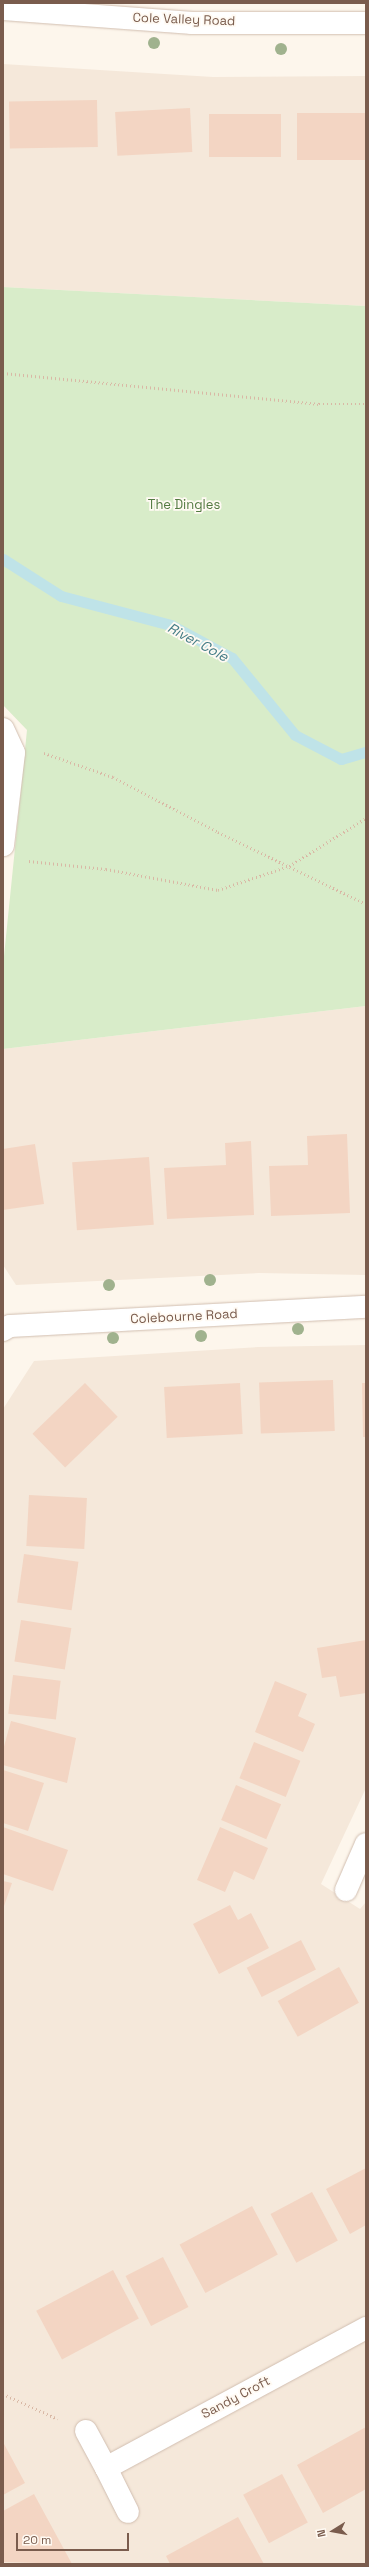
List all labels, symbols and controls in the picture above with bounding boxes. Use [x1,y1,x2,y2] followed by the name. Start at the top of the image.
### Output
[132,10,236,30] street label: Cole Valley Road
[148,497,220,513] park label: The Dingles
[165,619,231,665] water label: River Cole
[130,1306,238,1328] street label: Colebourne Road
[199,2373,273,2423] street label: Sandy Croft
[313,2511,353,2551] north arrow
[18,2525,131,2551] scale bar
[314,2528,329,2538] text: N
[23,2532,51,2548] text: 20 m

